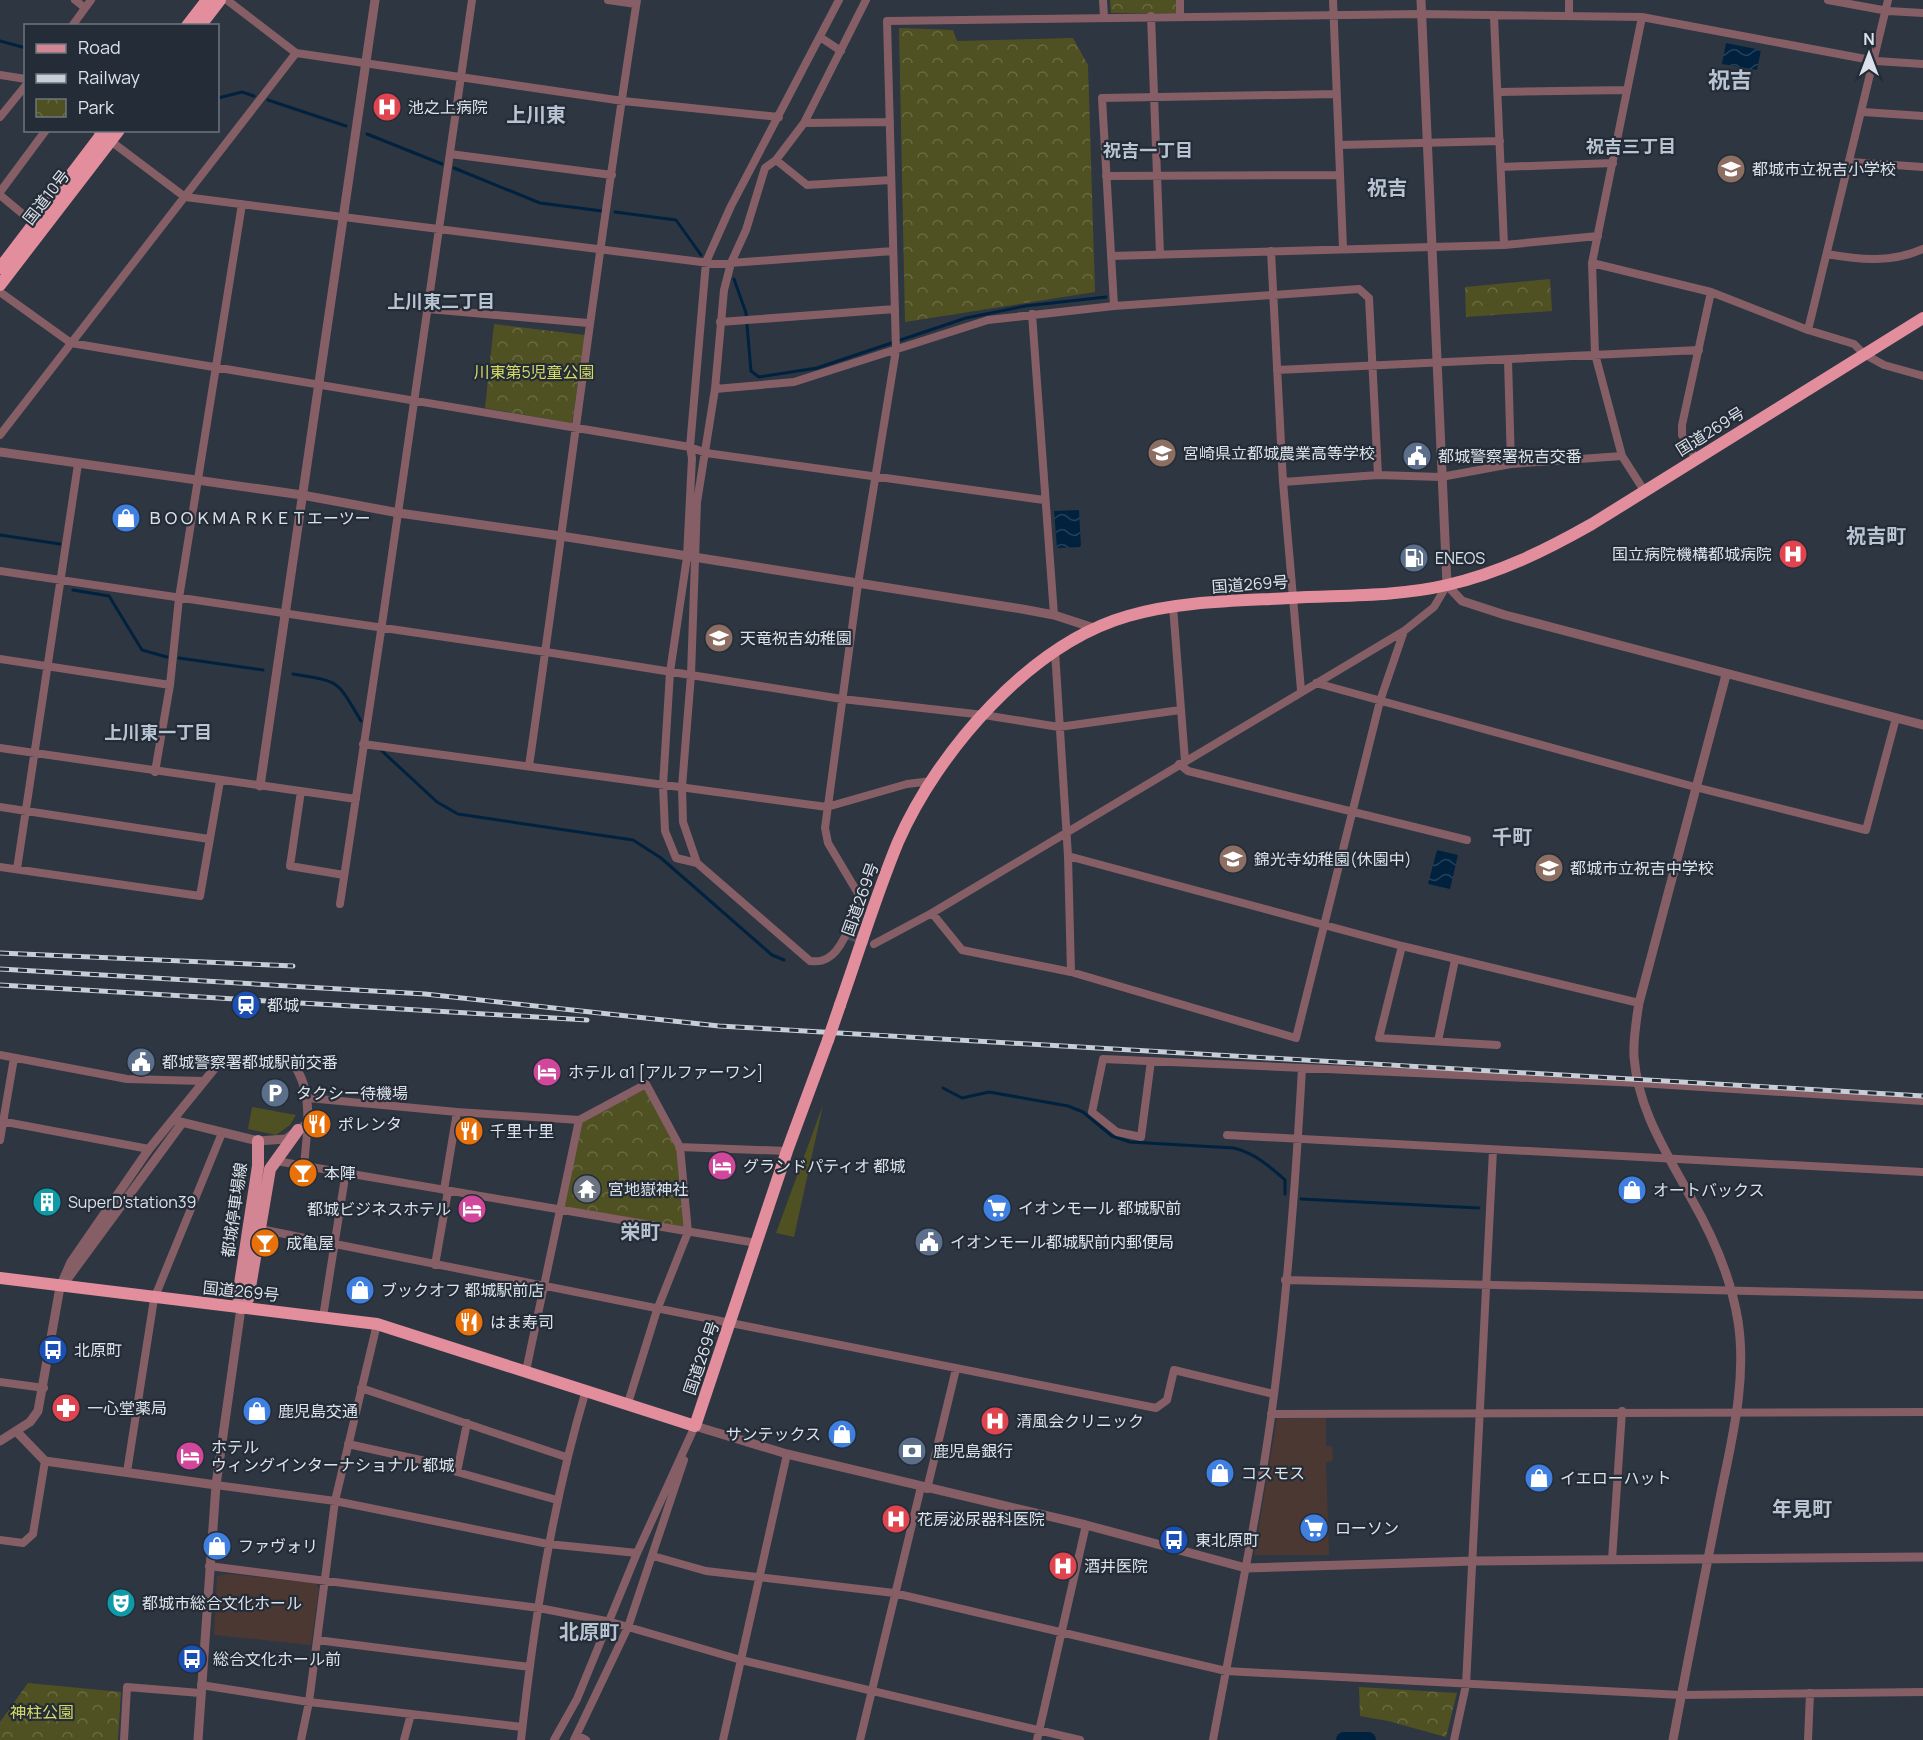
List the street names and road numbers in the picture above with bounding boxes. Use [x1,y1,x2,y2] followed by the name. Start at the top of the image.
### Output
[18,165,74,229] street label: 国道10号
[1672,401,1748,461] street label: 国道269号
[1211,570,1289,598] street label: 国道269号
[837,859,883,939] street label: 国道269号
[216,1161,252,1259] street label: 都城停車場線
[202,1276,280,1306] street label: 国道269号
[678,1318,724,1398] street label: 国道269号

